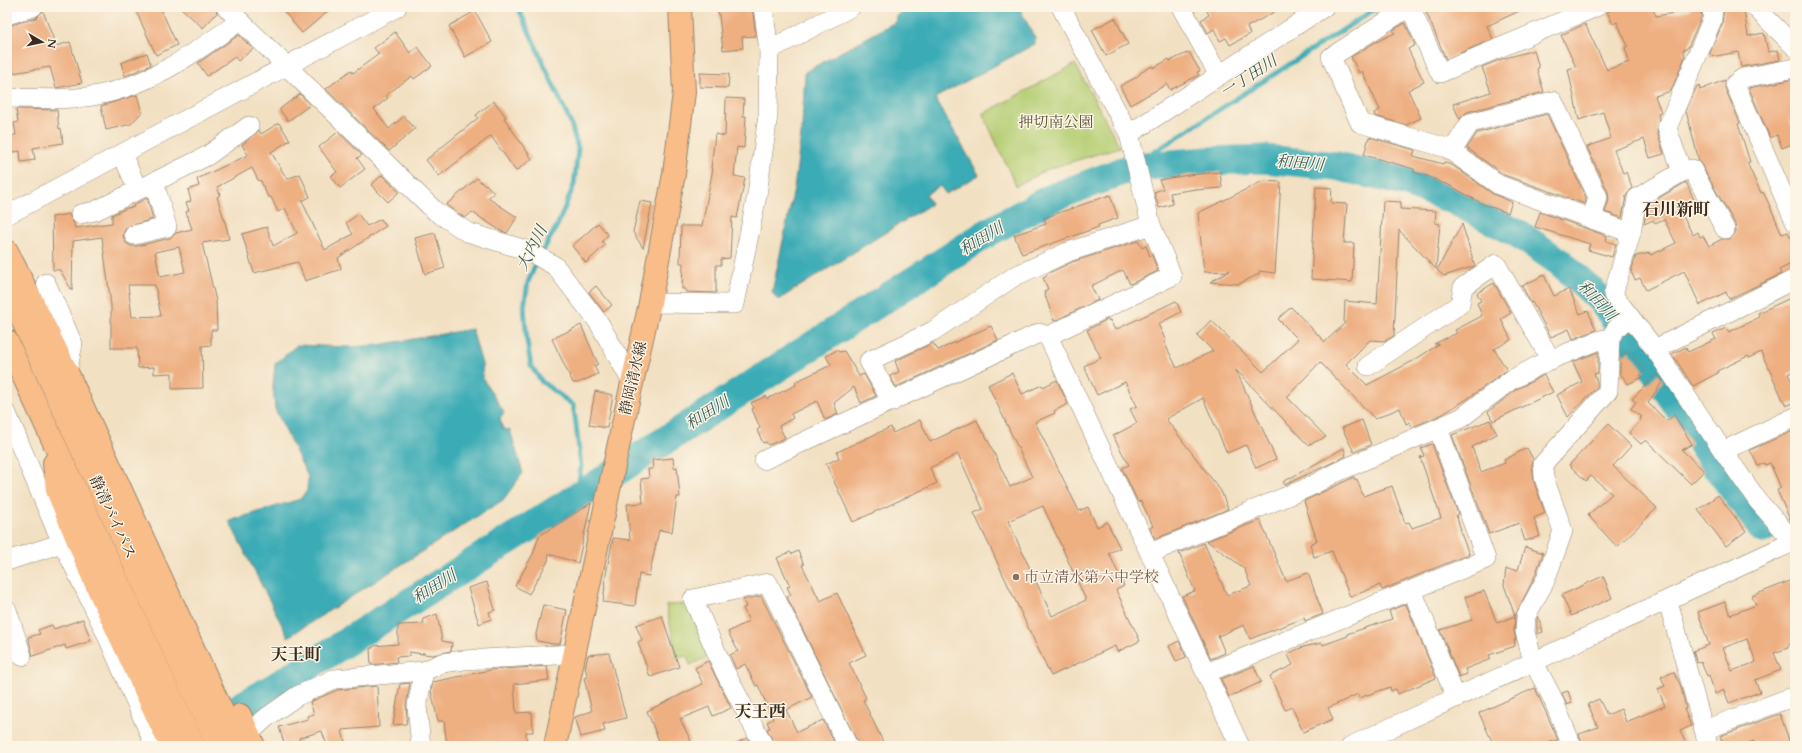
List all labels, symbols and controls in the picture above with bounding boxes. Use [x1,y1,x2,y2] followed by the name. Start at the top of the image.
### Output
[22,22,62,62] north arrow
[43,38,60,50] text: N
[1216,49,1283,103] water label: 一丁田川
[1018,112,1094,132] park label: 押切南公園
[1275,150,1327,176] water label: 和田川
[1642,198,1710,221] district label: 石川新町
[955,216,1009,261] water label: 和田川
[511,220,553,275] water label: 大内川
[1573,276,1623,327] water label: 和田川
[615,339,651,417] street label: 静岡清水線
[681,390,735,435] water label: 和田川
[85,472,141,562] street label: 静清バイパス
[408,564,462,609] water label: 和田川
[1024,567,1159,587] place label: 市立清水第六中学校
[1011,572,1021,582] marker: 市立清水第六中学校
[271,643,322,666] district label: 天王町
[735,700,786,723] district label: 天王西

